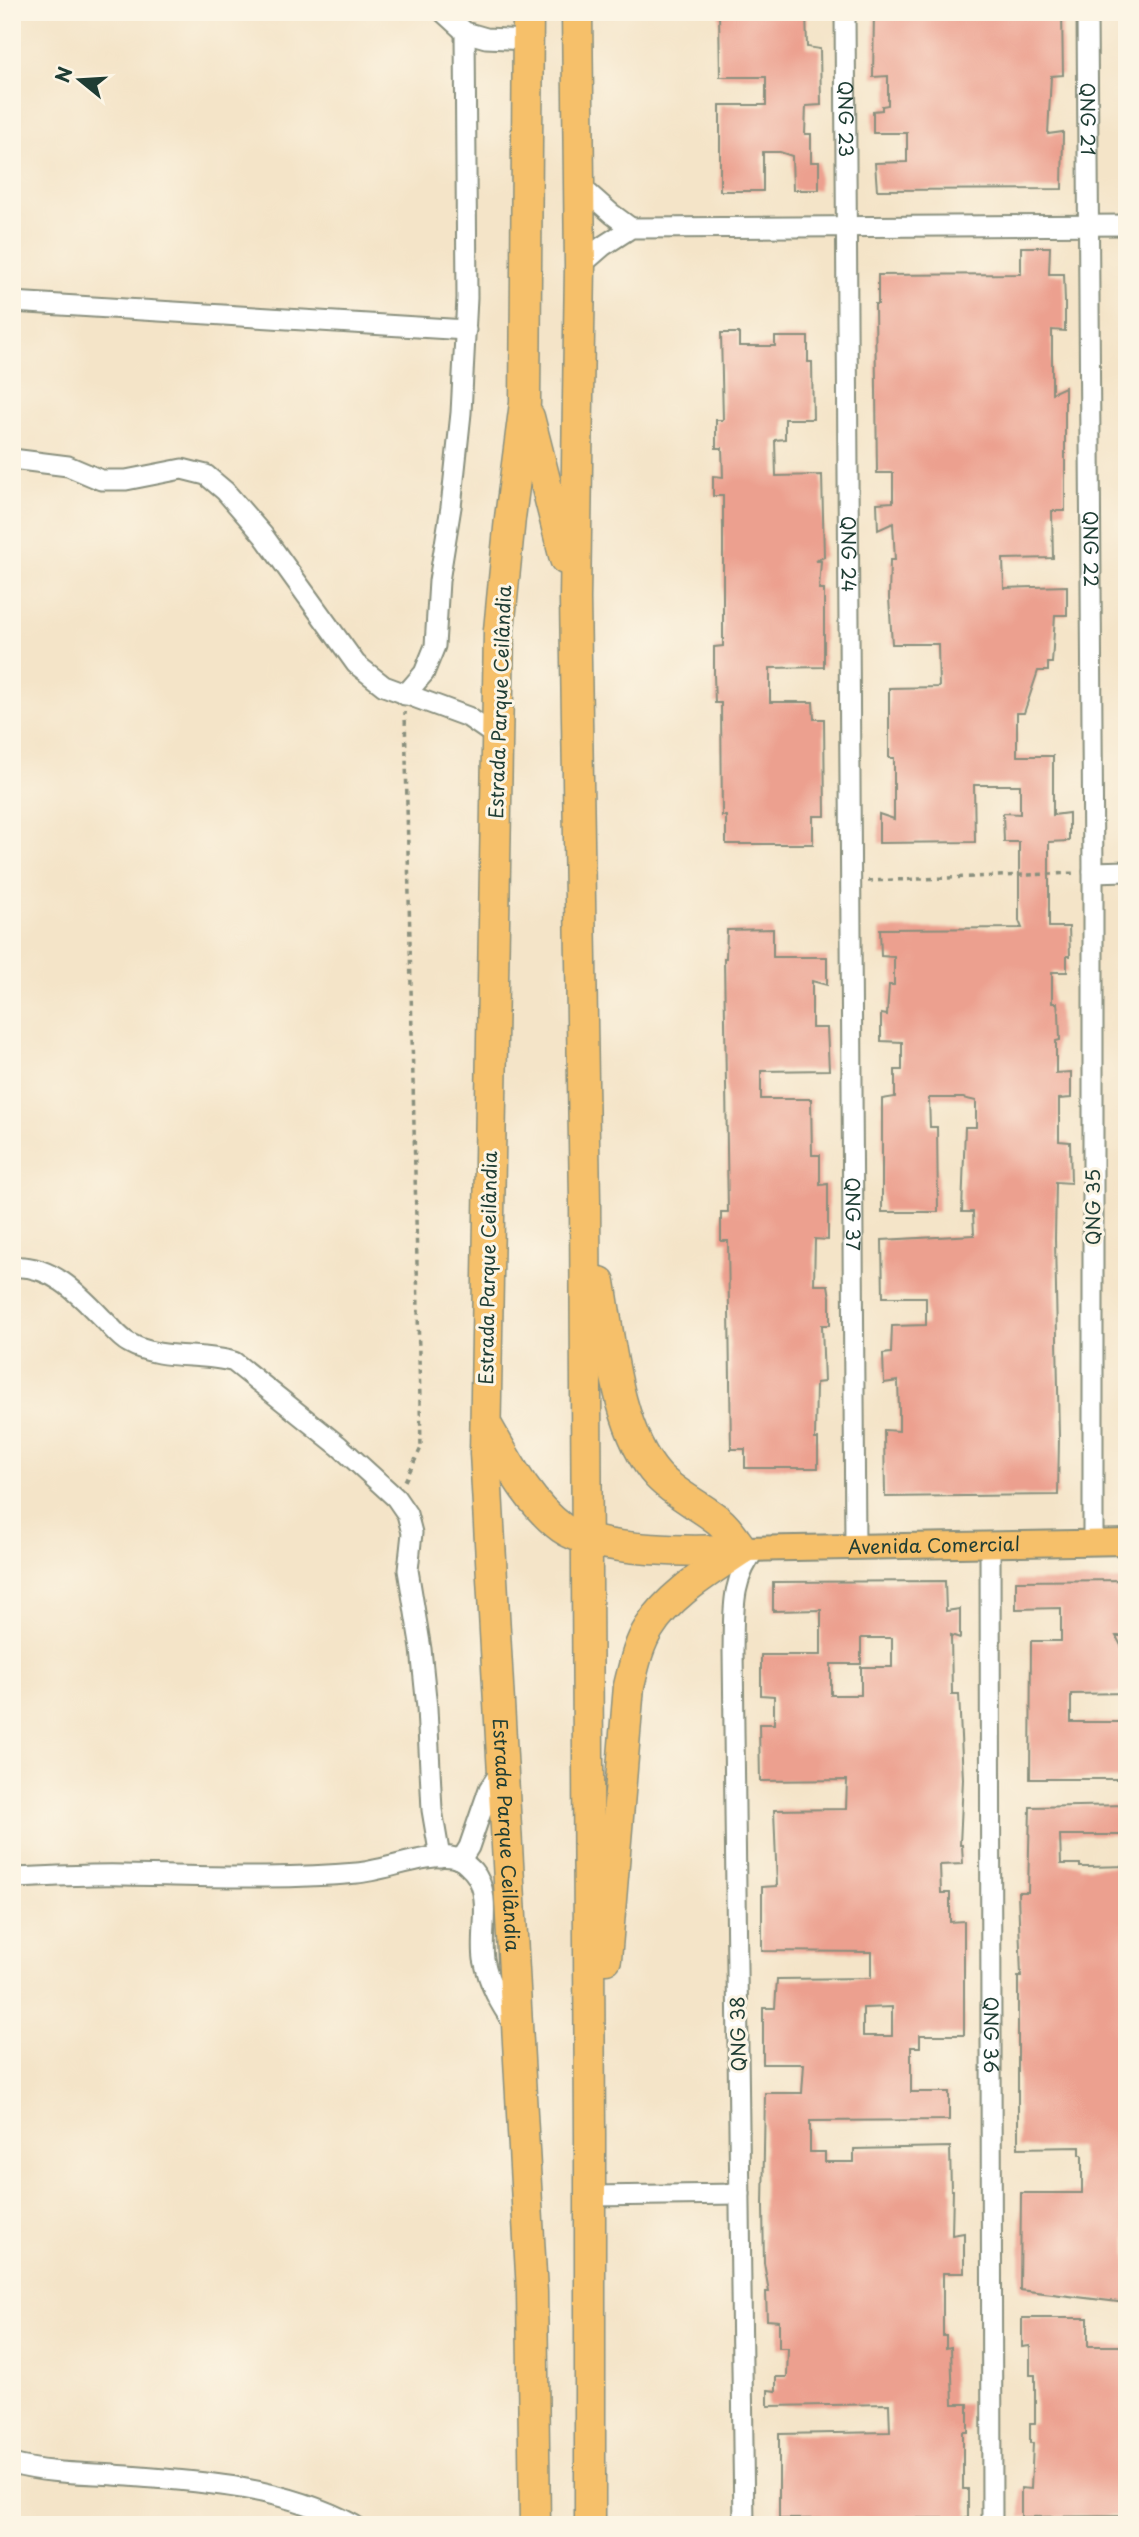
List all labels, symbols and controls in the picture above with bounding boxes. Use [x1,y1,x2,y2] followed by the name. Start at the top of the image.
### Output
[46,46,116,116] north arrow
[47,63,79,86] text: N
[832,81,861,157] street label: QNG 23
[1074,82,1103,156] street label: QNG 21
[1077,511,1106,587] street label: QNG 22
[835,516,864,592] street label: QNG 24
[481,585,517,819] street label: Estrada Parque Ceilândia
[471,1151,503,1385] street label: Estrada Parque Ceilândia
[1078,1169,1106,1245] street label: QNG 35
[840,1177,868,1251] street label: QNG 37
[848,1529,1020,1560] street label: Avenida Comercial
[487,1717,528,1952] street label: Estrada Parque Ceilândia
[722,1996,752,2072] street label: QNG 38
[978,1997,1006,2073] street label: QNG 36

